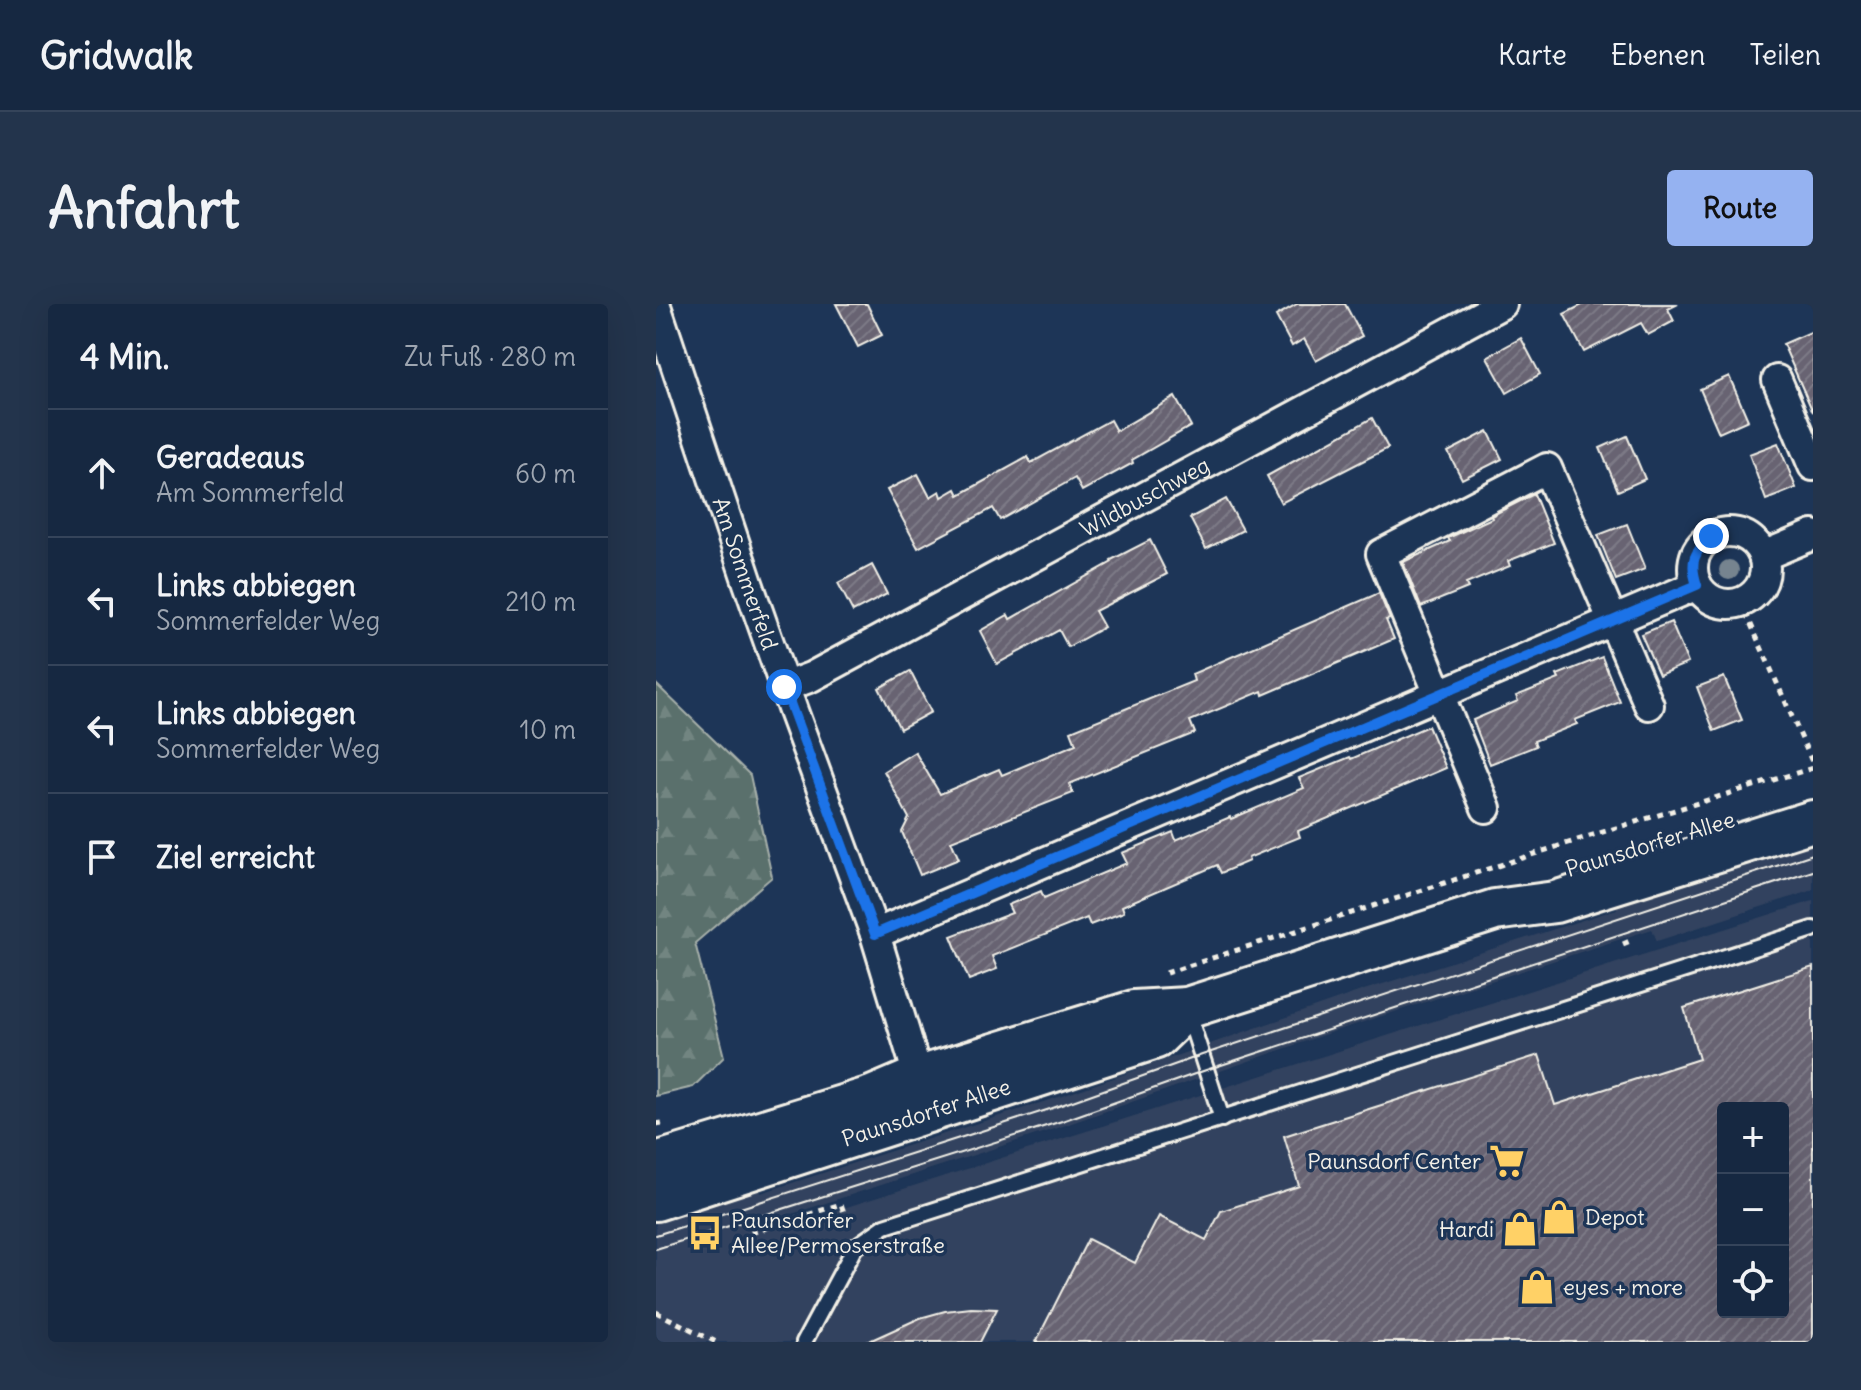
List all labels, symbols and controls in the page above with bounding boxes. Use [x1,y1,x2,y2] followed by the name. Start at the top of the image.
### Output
[40,32,193,79] text: Gridwalk
[1498,37,1567,73] text: Karte
[1611,37,1705,73] text: Ebenen
[1749,37,1821,73] text: Teilen
[1667,170,1813,246] button: Route
[48,173,240,243] text: Anfahrt
[80,335,170,378] text: 4 Min.
[404,340,576,373] text: Zu Fuß · 280 m
[156,438,305,476] text: Geradeaus
[80,451,124,495] icon: ahead
[1075,451,1214,543] street label: Wildbuschweg
[515,457,576,490] text: 60 m
[156,476,344,509] text: Am Sommerfeld
[707,494,784,653] street label: Am Sommerfeld
[1693,518,1729,554] route end
[156,566,356,604] text: Links abbiegen
[80,579,124,623] icon: left
[505,585,576,618] text: 210 m
[156,604,380,637] text: Sommerfelder Weg
[766,669,802,705] route start
[156,694,356,732] text: Links abbiegen
[80,707,124,751] icon: left
[520,713,576,746] text: 10 m
[156,732,380,765] text: Sommerfelder Weg
[1562,805,1738,883] street label: Paunsdorfer Allee
[80,835,124,879] icon: arrive
[156,838,315,876] text: Ziel erreicht
[838,1072,1014,1153] street label: Paunsdorfer Allee
[1717,1102,1789,1318] map controls
[1717,1102,1789,1174] button: +
[1488,1142,1526,1180] supermarket icon: Paunsdorf Center
[1307,1147,1481,1175] place label: Paunsdorf Center
[1717,1174,1789,1246] button: −
[1540,1198,1578,1236] shop icon: Depot
[1585,1203,1645,1231] place label: Depot
[731,1206,945,1259] place label: Paunsdorfer Allee/Permoserstraße
[1501,1210,1539,1248] shop icon: Hardi
[686,1214,724,1252] bus stop icon: Paunsdorfer Allee/Permoserstraße
[1439,1215,1494,1243] place label: Hardi
[1717,1246,1789,1318] button: locate
[1518,1268,1556,1306] shop icon: eyes + more
[1563,1273,1683,1301] place label: eyes + more

